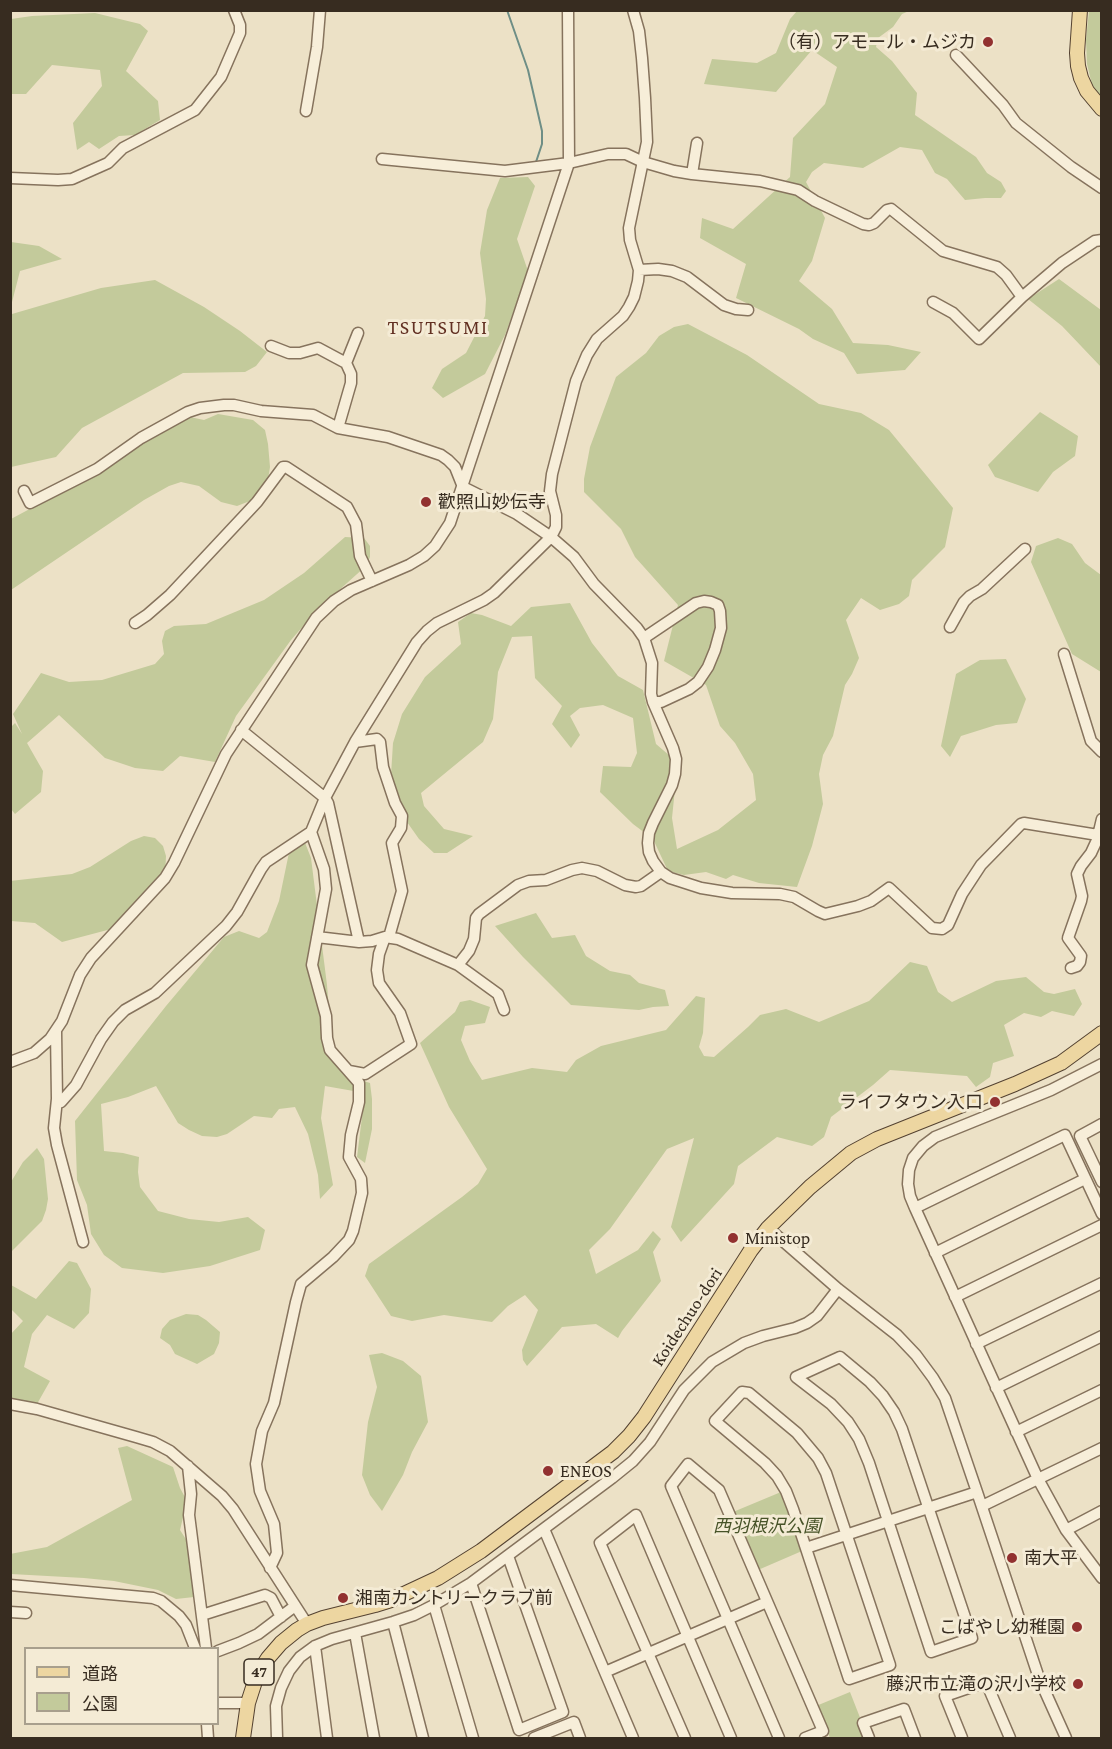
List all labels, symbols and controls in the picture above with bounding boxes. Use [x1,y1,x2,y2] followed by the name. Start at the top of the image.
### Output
[778,31,976,53] place label: （有）アモール・ムジカ
[981,35,995,49] marker: （有）アモール・ムジカ
[387,316,489,340] district label: TSUTSUMI
[438,491,546,513] place label: 歡照山妙伝寺
[419,495,433,509] marker: 歡照山妙伝寺
[839,1091,983,1113] place label: ライフタウン入口
[988,1095,1002,1109] marker: ライフタウン入口
[745,1227,810,1249] place label: Ministop
[726,1231,740,1245] marker: Ministop
[647,1264,727,1370] street label: Koidechuo-dori
[560,1460,612,1482] place label: ENEOS
[541,1464,555,1478] marker: ENEOS
[713,1515,821,1537] park label: 西羽根沢公園
[1024,1547,1078,1569] place label: 南大平
[1005,1551,1019,1565] marker: 南大平
[355,1587,553,1609] place label: 湘南カントリークラブ前
[336,1591,350,1605] marker: 湘南カントリークラブ前
[939,1616,1065,1638] place label: こばやし幼稚園
[1070,1620,1084,1634] marker: こばやし幼稚園
[24,1647,219,1725] legend
[244,1659,274,1685] road number: 47
[82,1664,118,1684] text: 道路
[886,1673,1066,1695] place label: 藤沢市立滝の沢小学校
[1071,1677,1085,1691] marker: 藤沢市立滝の沢小学校
[82,1694,118,1714] text: 公園

